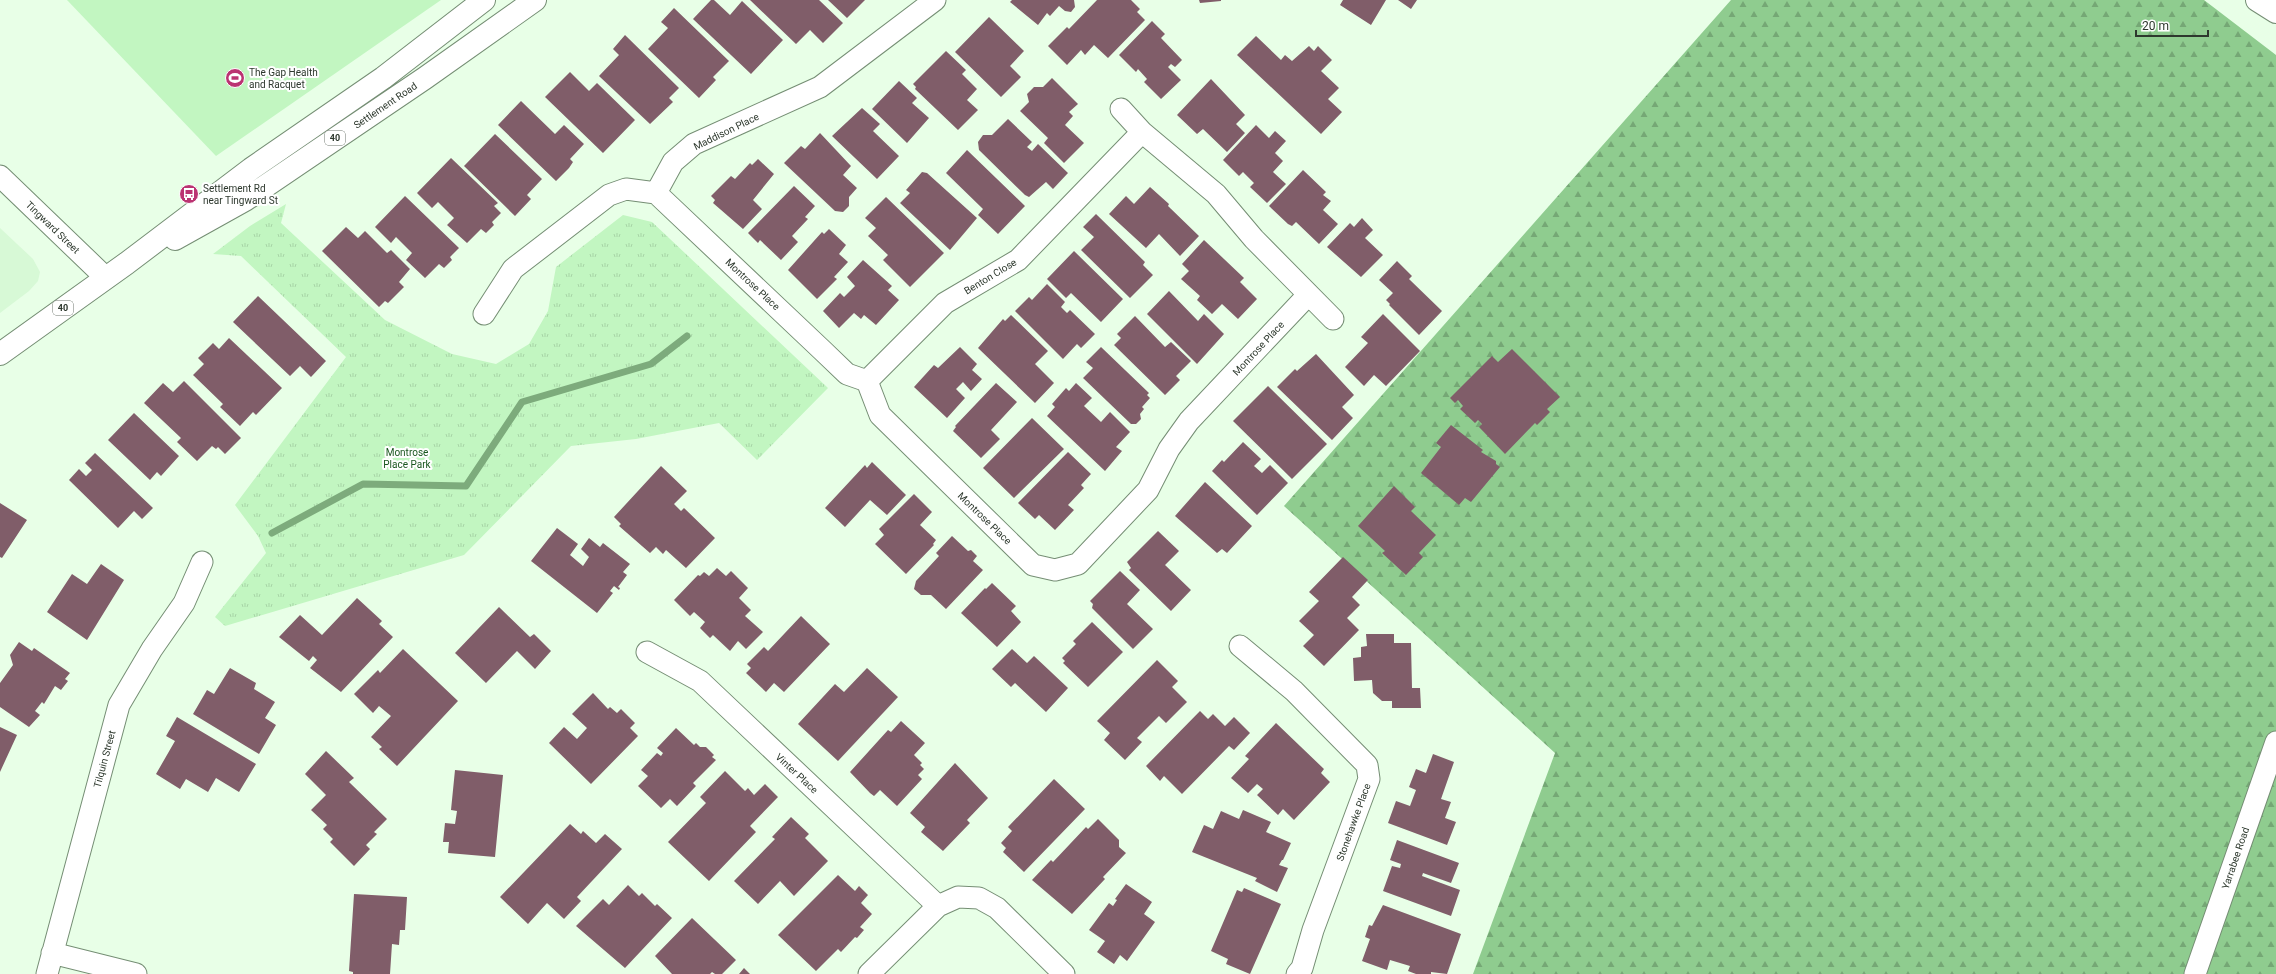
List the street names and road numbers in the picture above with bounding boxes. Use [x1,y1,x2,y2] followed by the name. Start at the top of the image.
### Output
[352,80,419,131] street label: Settlement Road
[692,111,761,152] street label: Maddison Place
[325,131,345,145] road number: 40
[24,199,82,256] street label: Tingward Street
[723,257,782,312] street label: Montrose Place
[962,257,1018,296] street label: Benton Close
[53,301,73,315] road number: 40
[1231,319,1286,378] street label: Montrose Place
[956,490,1014,547] street label: Montrose Place
[92,729,117,789] street label: Tilquin Street
[773,751,820,796] street label: Vinter Place
[1334,782,1373,862] street label: Stonehawke Place
[2220,826,2251,891] street label: Yarrabee Road

